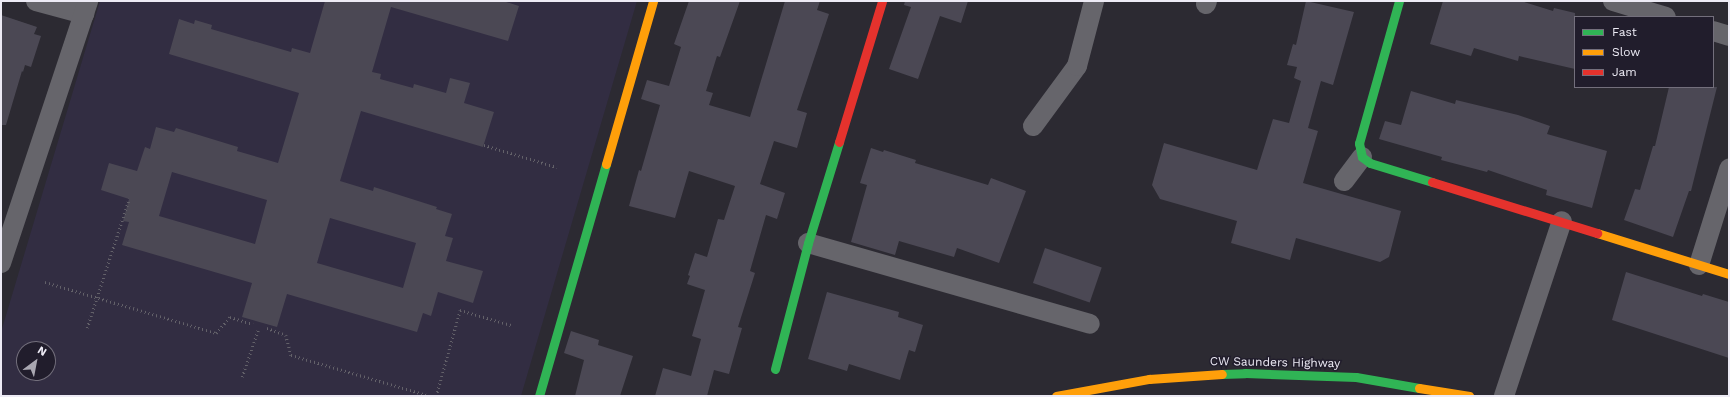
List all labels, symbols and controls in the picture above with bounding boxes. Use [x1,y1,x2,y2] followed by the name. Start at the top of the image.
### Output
[1574,16,1714,88] legend
[1612,25,1637,39] text: Fast
[1612,45,1640,59] text: Slow
[1612,65,1637,79] text: Jam
[16,341,56,381] north arrow
[35,344,49,359] text: N
[1209,355,1341,371] street label: CW Saunders Highway

